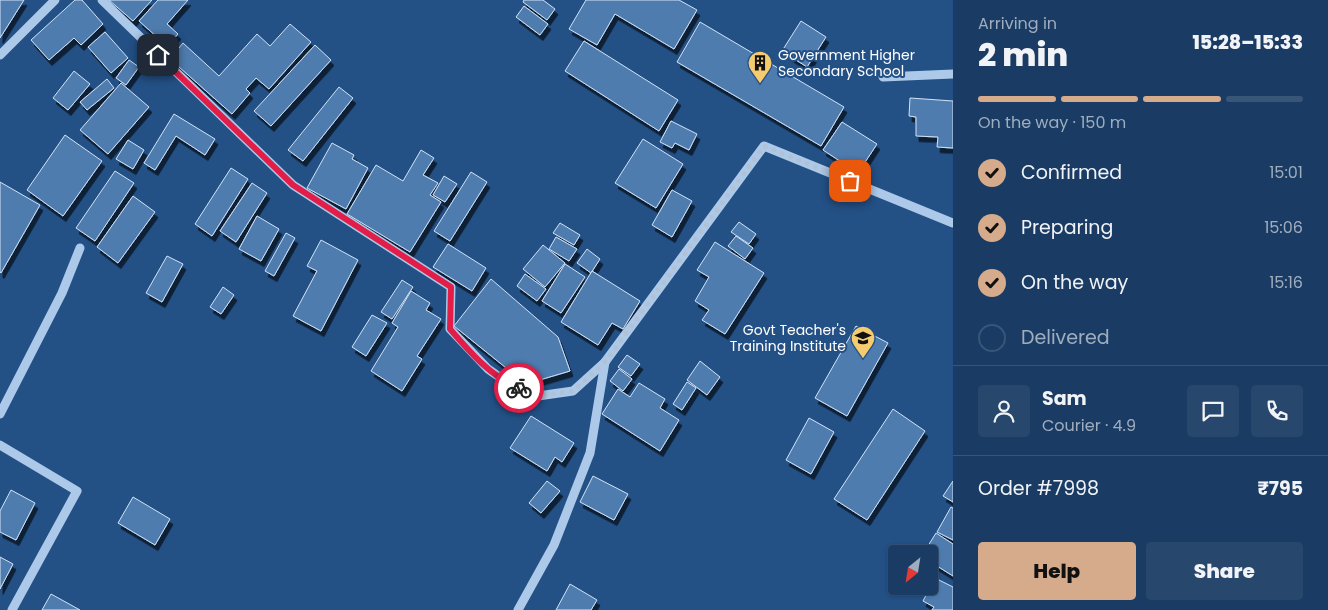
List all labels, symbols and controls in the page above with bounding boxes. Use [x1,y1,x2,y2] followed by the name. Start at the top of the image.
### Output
[978,12,1057,35] text: Arriving in
[1192,29,1303,56] text: 15:28–15:33
[978,32,1068,77] text: 2 min
[137,34,179,76] pin
[144,41,172,69] icon: home
[778,45,915,81] place label: Government Higher Secondary School
[747,50,773,84] building icon: Government Higher Secondary School
[978,111,1126,134] text: On the way · 150 m
[978,159,1006,187] icon: check
[1021,159,1122,186] text: Confirmed
[829,160,871,202] pin
[1269,161,1303,184] text: 15:01
[836,167,864,195] icon: bag
[978,214,1006,242] icon: check
[1021,214,1113,241] text: Preparing
[1264,216,1303,239] text: 15:06
[978,269,1006,297] icon: check
[1021,269,1128,296] text: On the way
[1269,271,1303,294] text: 15:16
[730,320,846,356] place label: Govt Teacher's Training Institute
[1021,324,1110,351] text: Delivered
[850,325,876,359] school or university icon: Govt Teacher's Training Institute
[494,363,544,413] courier
[505,374,533,402] icon: bike
[978,385,1030,437] button: person
[1042,385,1087,412] text: Sam
[1187,385,1239,437] button: chat
[1251,385,1303,437] button: phone
[1042,414,1136,437] text: Courier · 4.9
[978,475,1099,502] text: Order #7998
[1257,475,1303,502] text: ₹795
[978,542,1136,600] button: Help
[1146,542,1303,600] button: Share
[888,545,938,595] north arrow
[888,545,938,595] map controls

